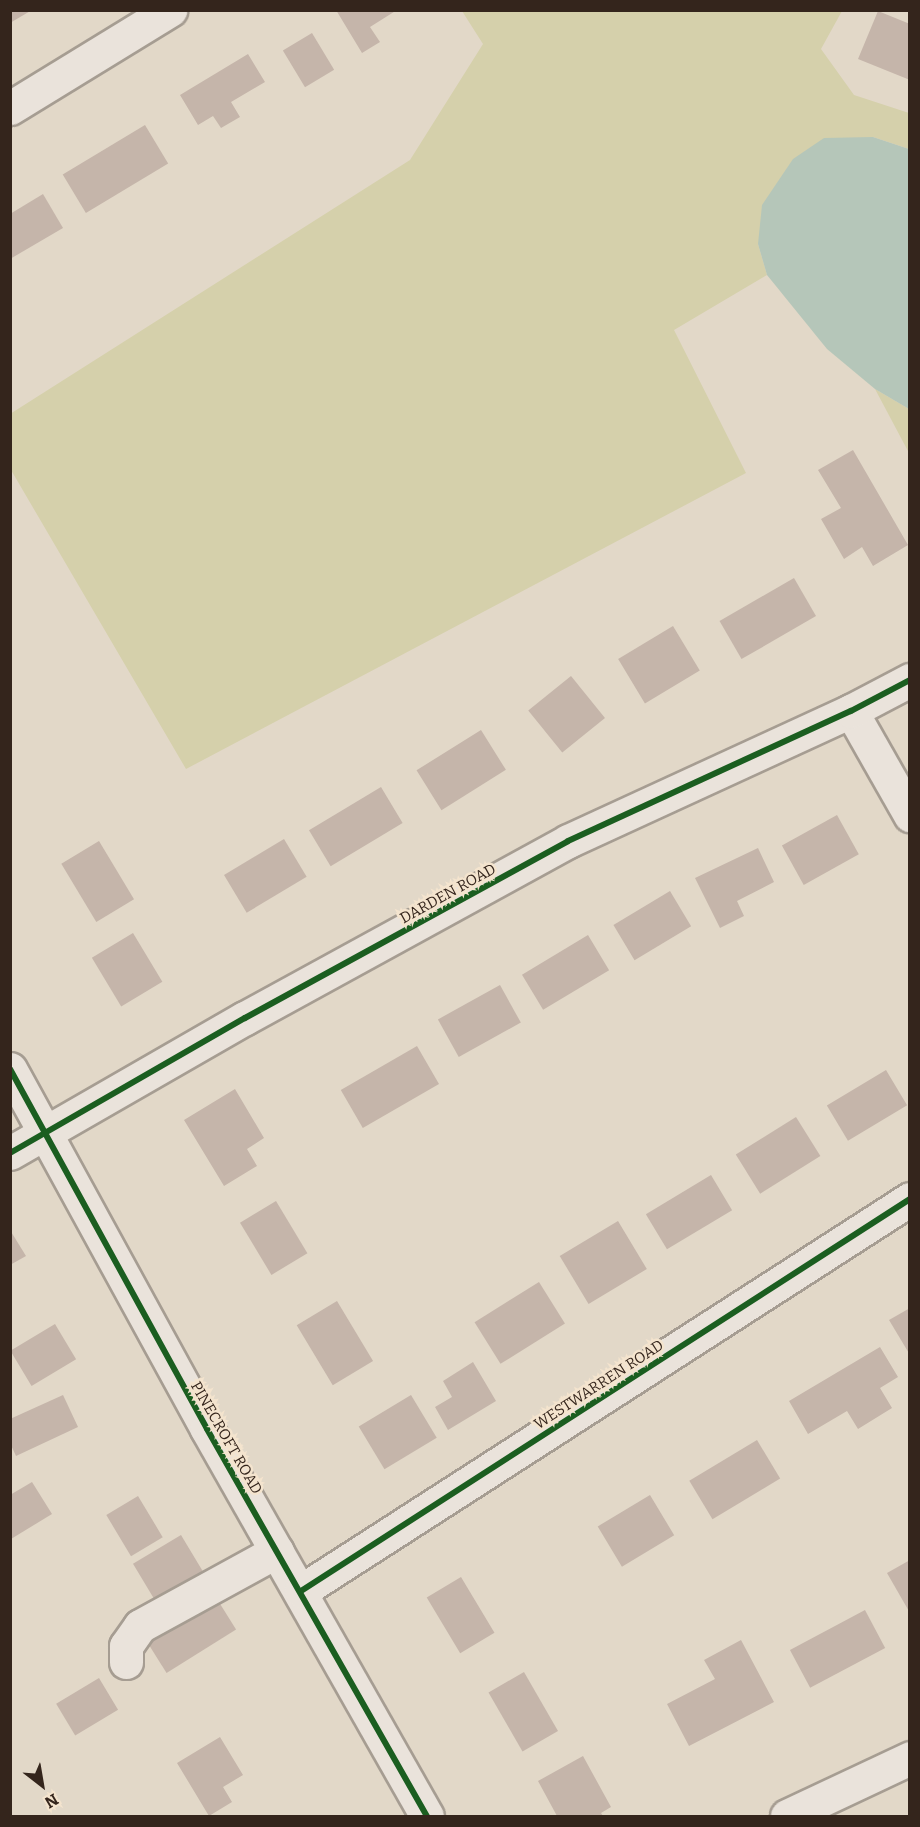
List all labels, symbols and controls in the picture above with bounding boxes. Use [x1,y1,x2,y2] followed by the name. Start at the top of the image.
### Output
[397,860,499,928] street label: DARDEN ROAD
[531,1336,667,1434] street label: WESTWARREN ROAD
[187,1379,265,1497] street label: PINECROFT ROAD
[12,1755,72,1815] north arrow
[41,1790,62,1812] text: N

